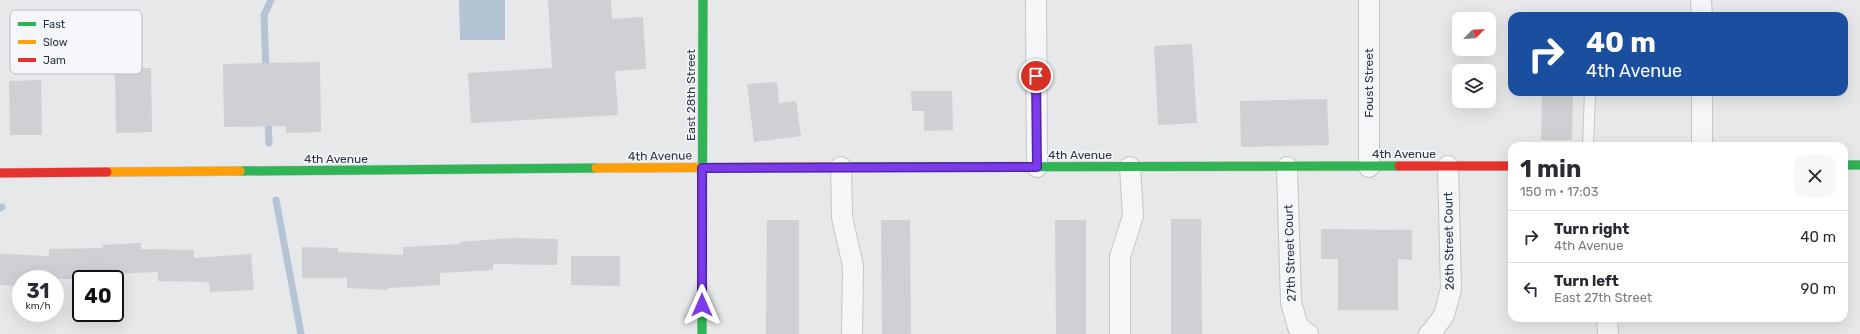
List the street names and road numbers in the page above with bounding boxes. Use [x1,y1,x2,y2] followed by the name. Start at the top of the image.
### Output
[1362,48,1376,118] street label: Foust Street
[684,49,698,141] street label: East 28th Street
[1372,147,1436,161] street label: 4th Avenue
[628,148,692,164] street label: 4th Avenue
[1048,148,1112,162] street label: 4th Avenue
[304,152,368,166] street label: 4th Avenue
[1441,191,1457,290] street label: 26th Street Court
[1281,204,1299,302] street label: 27th Street Court

